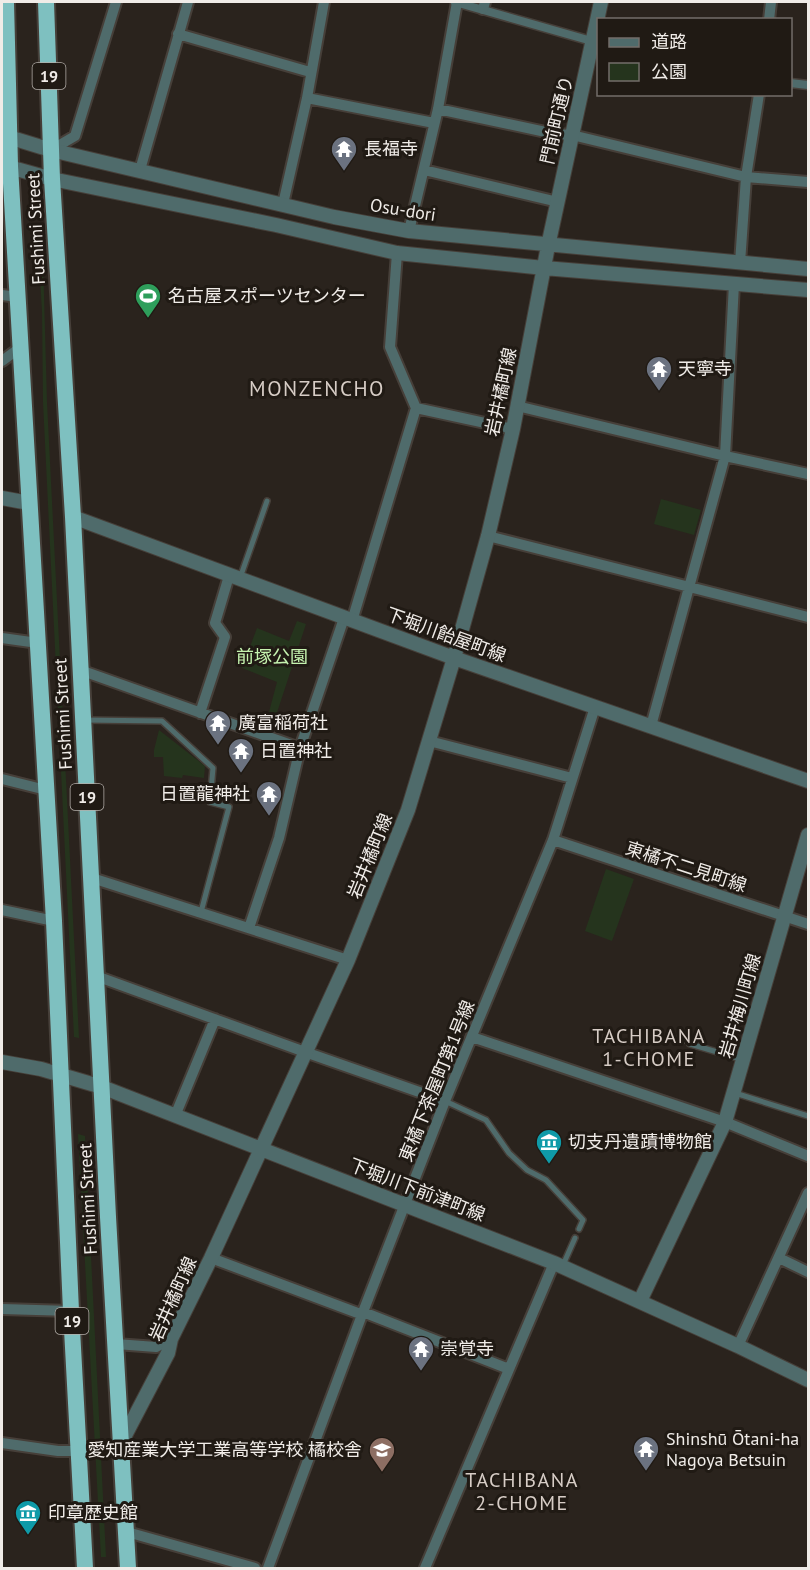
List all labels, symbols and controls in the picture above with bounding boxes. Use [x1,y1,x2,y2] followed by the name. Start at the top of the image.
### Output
[597,18,792,96] legend
[651,30,687,53] text: 道路
[651,60,687,83] text: 公園
[32,63,66,89] road number: 19
[535,73,578,166] street label: 門前町通り
[329,134,359,172] temple icon: 長福寺
[364,137,418,160] place label: 長福寺
[21,173,50,285] street label: Fushimi Street
[369,193,438,226] street label: Osu-dori
[133,281,163,319] sports icon: 名古屋スポーツセンター
[168,284,366,307] place label: 名古屋スポーツセンター
[480,345,521,438] street label: 岩井橘町線
[644,354,674,392] temple icon: 天寧寺
[678,357,732,380] place label: 天寧寺
[249,375,385,402] district label: MONZENCHO
[383,602,509,667] street label: 下堀川飴屋町線
[236,645,308,668] park label: 前塚公園
[48,658,77,770] street label: Fushimi Street
[203,708,233,746] temple icon: 廣富稲荷社
[238,711,328,734] place label: 廣富稲荷社
[226,736,256,774] temple icon: 日置神社
[260,739,332,762] place label: 日置神社
[254,779,284,817] temple icon: 日置龍神社
[160,782,250,805] place label: 日置龍神社
[70,784,104,810] road number: 19
[342,810,397,902] street label: 岩井橘町線
[623,836,750,897] street label: 東橘不二見町線
[714,951,765,1061] street label: 岩井梅川町線
[394,997,479,1165] street label: 東橘下茶屋町第1号線
[592,1023,706,1072] district label: TACHIBANA 1-CHOME
[534,1127,564,1165] museum icon: 切支丹遺蹟博物館
[568,1130,712,1153] place label: 切支丹遺蹟博物館
[73,1143,102,1255] street label: Fushimi Street
[346,1153,489,1226] street label: 下堀川下前津町線
[144,1253,201,1345] street label: 岩井橘町線
[56,1308,88,1334] road number: 19
[406,1334,436,1372] temple icon: 崇覚寺
[440,1337,494,1360] place label: 崇覚寺
[666,1427,799,1471] place label: Shinshū Ōtani-ha Nagoya Betsuin
[631,1434,661,1472] temple icon: Shinshū Ōtani-ha Nagoya Betsuin
[367,1435,397,1473] school or university icon: 愛知産業大学工業高等学校 橘校舎
[87,1438,362,1461] place label: 愛知産業大学工業高等学校 橘校舎
[465,1467,579,1516] district label: TACHIBANA 2-CHOME
[13,1498,43,1536] museum icon: 印章歴史館
[48,1501,138,1524] place label: 印章歴史館

